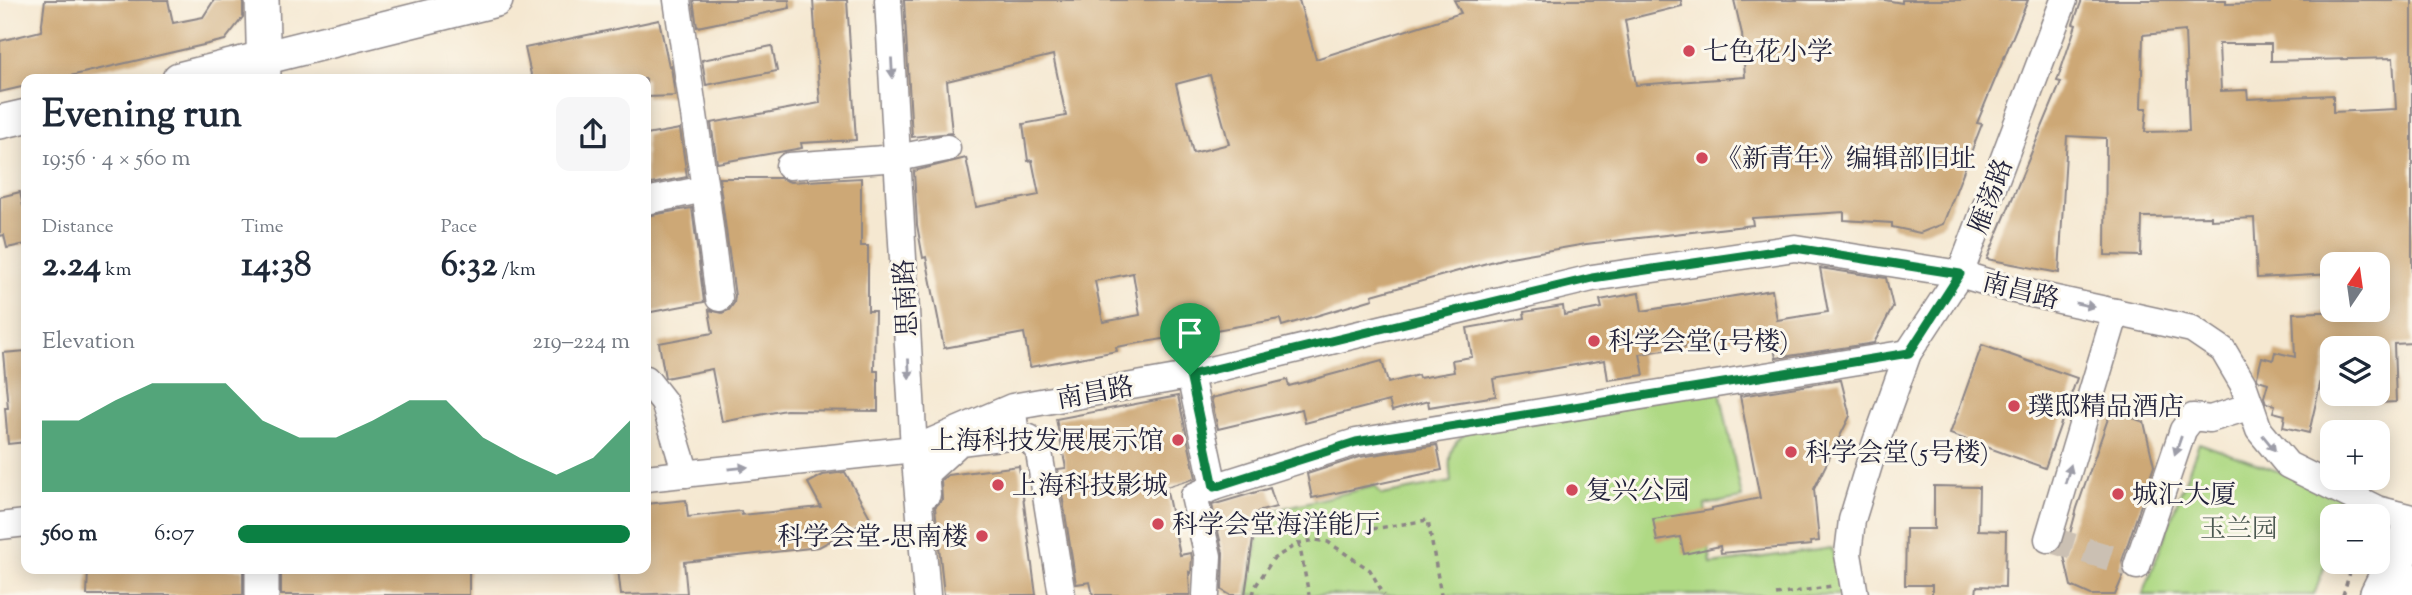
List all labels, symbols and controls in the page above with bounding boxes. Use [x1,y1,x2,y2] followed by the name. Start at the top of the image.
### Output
[1703,35,1833,72] place label: 七色花小学
[1681,43,1697,59] marker: 七色花小学
[887,57,898,79] one-way arrow
[42,90,242,144] text: Evening run
[556,97,630,171] button: share
[1716,142,1976,179] place label: 《新青年》编辑部旧址
[42,143,191,176] text: 19:56 · 4 × 560 m
[1694,150,1710,166] marker: 《新青年》编辑部旧址
[1961,154,2024,240] street label: 雁荡路
[42,214,114,241] text: Distance
[241,214,284,241] text: Time
[441,214,477,241] text: Pace
[42,241,101,292] text: 2.24
[241,241,312,292] text: 14:38
[441,241,497,292] text: 6:32
[2320,252,2390,322] north arrow
[2320,252,2390,574] map controls
[101,257,131,284] text: km
[497,257,536,284] text: /km
[887,258,928,338] street label: 思南路
[1978,265,2063,320] street label: 南昌路
[2074,300,2096,311] one-way arrow
[1160,303,1220,375] pin
[1171,314,1209,352] icon: arrive
[1608,325,1789,362] place label: 科学会堂(1号楼)
[42,326,135,359] text: Elevation
[532,326,630,359] text: 219–224 m
[1586,333,1602,349] marker: 科学会堂(1号楼)
[2320,336,2390,406] button: layers
[904,358,915,380] one-way arrow
[1054,369,1137,419] street label: 南昌路
[2028,390,2184,427] place label: 璞邸精品酒店
[2006,398,2022,414] marker: 璞邸精品酒店
[2320,420,2390,490] button: +
[930,424,1164,461] place label: 上海科技发展展示馆
[1170,432,1186,448] marker: 上海科技发展展示馆
[2262,433,2277,451] one-way arrow
[2172,435,2183,456] one-way arrow
[1805,436,1989,473] place label: 科学会堂(5号楼)
[1783,444,1799,460] marker: 科学会堂(5号楼)
[727,463,749,474] one-way arrow
[2063,463,2073,484] one-way arrow
[1012,469,1168,506] place label: 上海科技影城
[1586,474,1690,511] place label: 复兴公园
[990,477,1006,493] marker: 上海科技影城
[2132,478,2236,515] place label: 城汇大厦
[1564,482,1580,498] marker: 复兴公园
[2110,486,2126,502] marker: 城汇大厦
[2320,504,2390,574] button: −
[1172,508,1380,545] place label: 科学会堂海洋能厅
[2200,512,2278,549] park label: 玉兰园
[1150,516,1166,532] marker: 科学会堂海洋能厅
[42,518,97,551] text: 560 m
[154,518,195,551] text: 6:07
[777,520,968,557] place label: 科学会堂-思南楼
[974,528,990,544] marker: 科学会堂-思南楼

